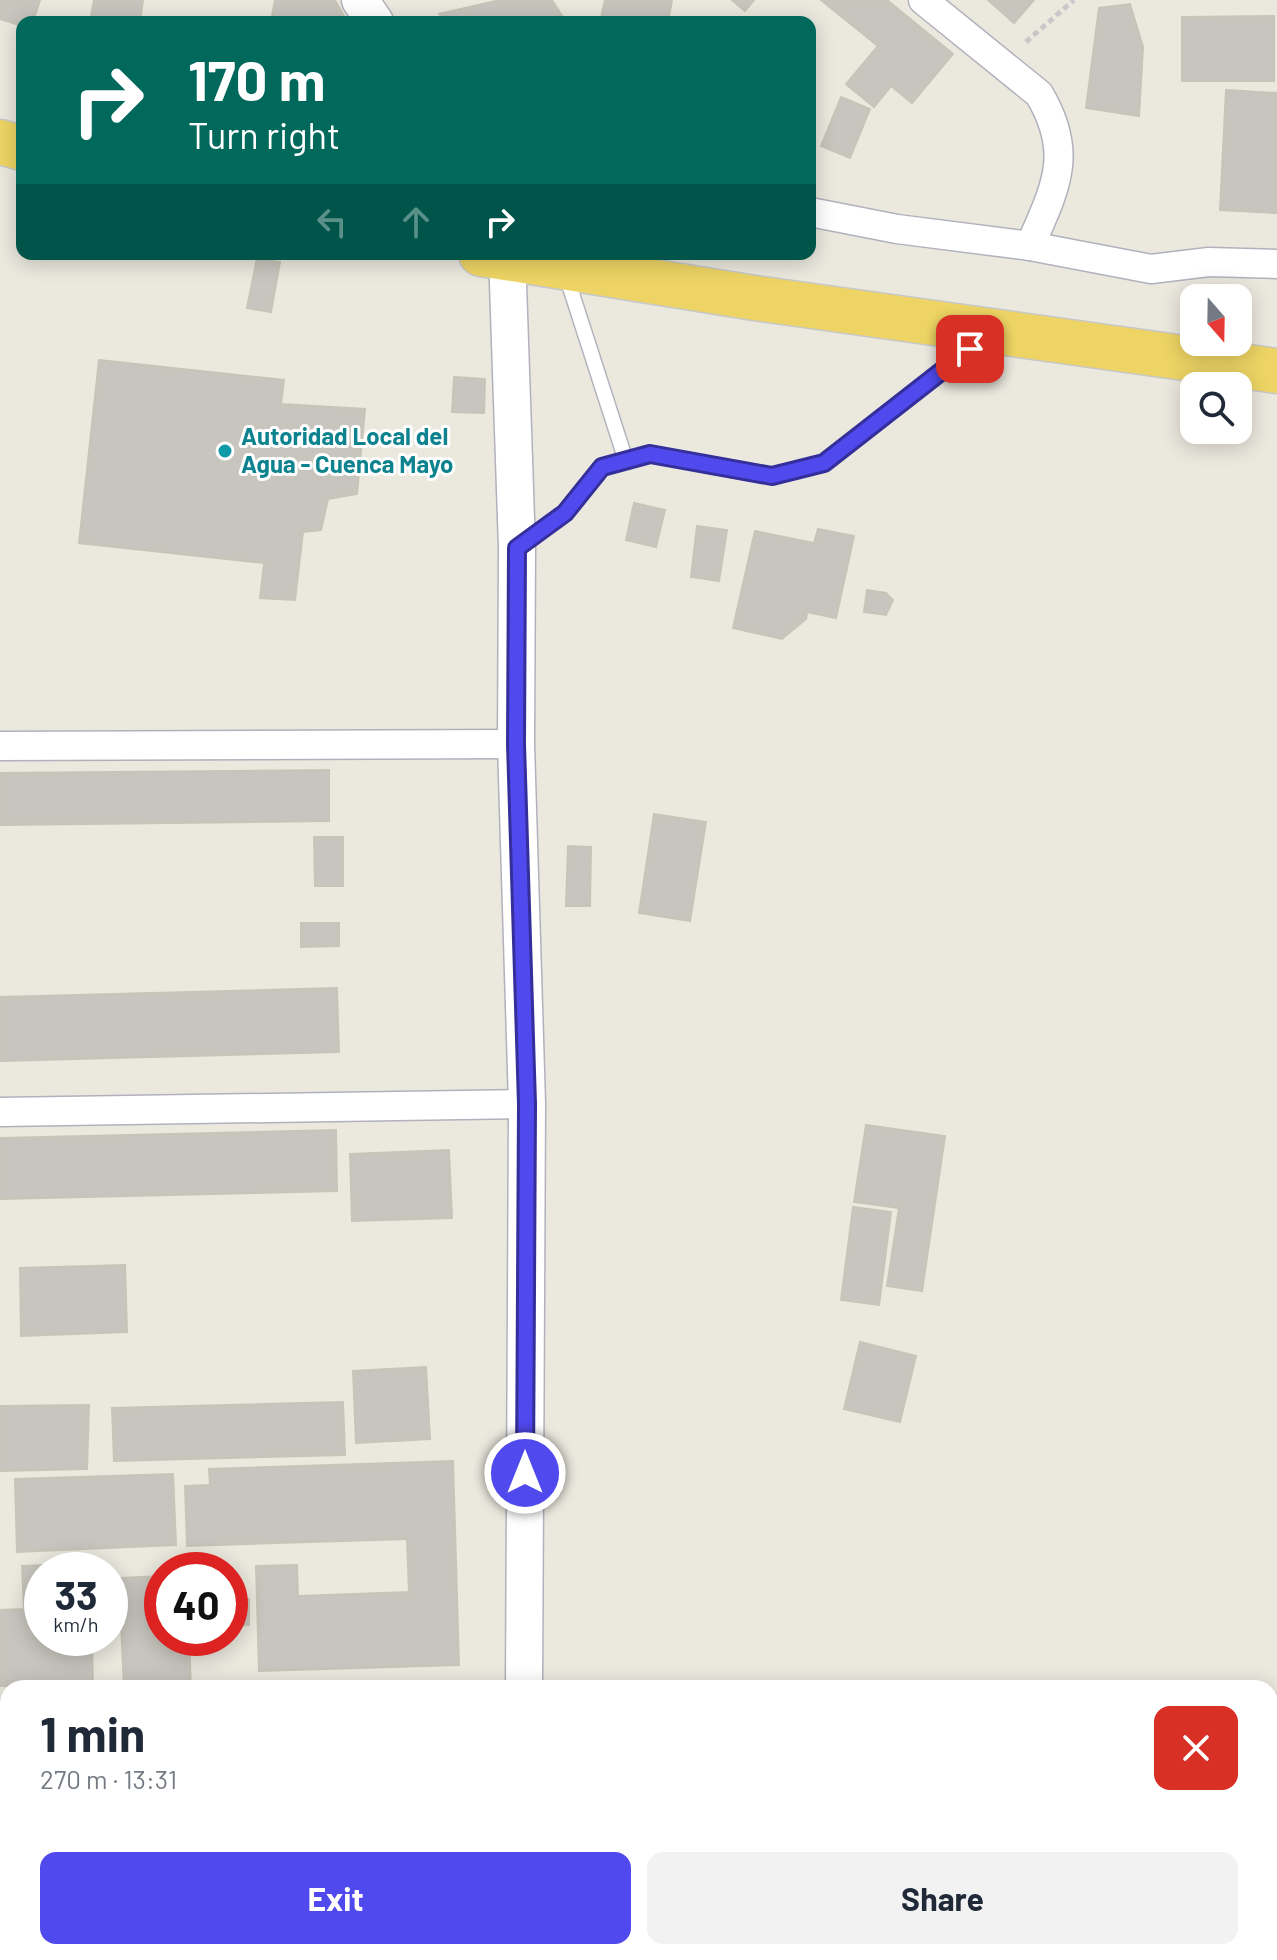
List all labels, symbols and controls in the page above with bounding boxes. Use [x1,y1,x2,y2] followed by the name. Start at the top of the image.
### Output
[188,45,325,112] text: 170 m
[56,48,160,152] icon: right
[188,113,340,156] text: Turn right
[310,200,354,244] icon: left
[394,200,438,244] icon: ahead
[478,200,522,244] icon: right
[1180,284,1252,356] north arrow
[1180,284,1252,444] map controls
[936,315,1004,383] pin
[948,327,992,371] icon: arrive
[1180,372,1252,444] button: search
[241,421,453,478] place label: Autoridad Local del Agua - Cuenca Mayo
[216,442,234,460] marker: Autoridad Local del Agua - Cuenca Mayo
[483,1431,567,1515] position arrow
[144,1552,248,1656] speed limit sign: 40
[54,1570,98,1618] text: 33
[53,1612,99,1636] text: km/h
[40,1704,145,1762] text: 1 min
[1154,1706,1238,1790] button: close
[40,1763,177,1794] text: 270 m · 13:31
[40,1852,631,1944] button: Exit
[647,1852,1238,1944] button: Share

